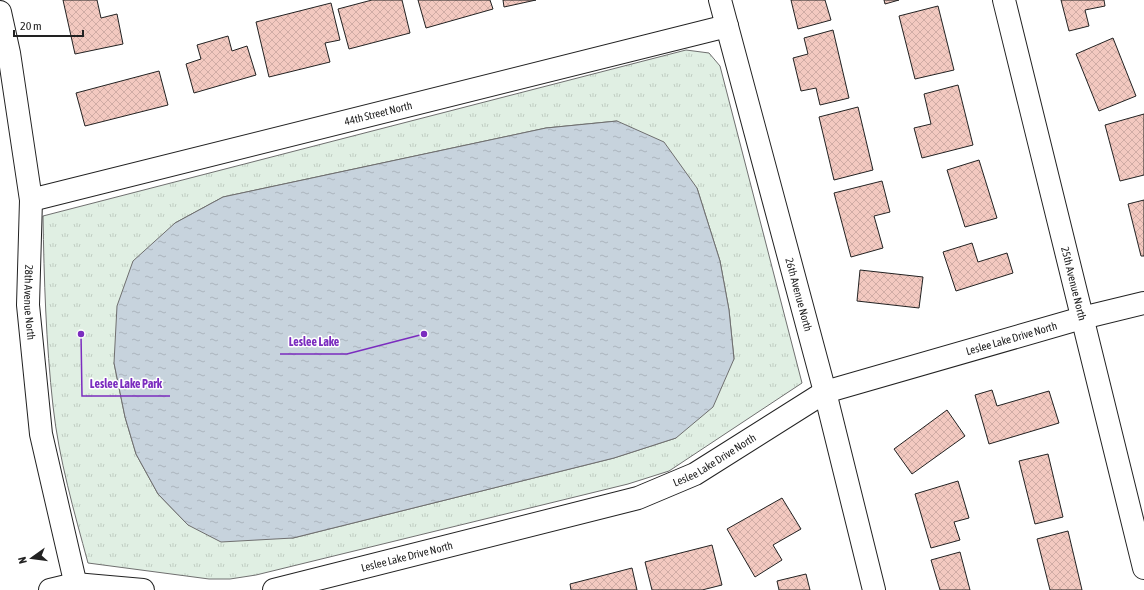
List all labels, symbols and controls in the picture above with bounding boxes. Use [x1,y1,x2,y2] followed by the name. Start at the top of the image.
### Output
[14,12,83,38] scale bar
[20,19,42,33] text: 20 m
[343,99,413,127] street label: 44th Street North
[1059,245,1089,322] street label: 25th Avenue North
[783,256,815,333] street label: 26th Avenue North
[22,264,37,341] street label: 28th Avenue North
[965,320,1058,357] street label: Leslee Lake Drive North
[280,330,347,354] callout: Leslee Lake
[289,335,340,349] text: Leslee Lake
[82,372,170,396] callout: Leslee Lake Park
[90,377,163,391] text: Leslee Lake Park
[671,431,758,489] street label: Leslee Lake Drive North
[12,538,52,578] north arrow
[360,539,454,574] street label: Leslee Lake Drive North
[16,556,29,565] text: N

